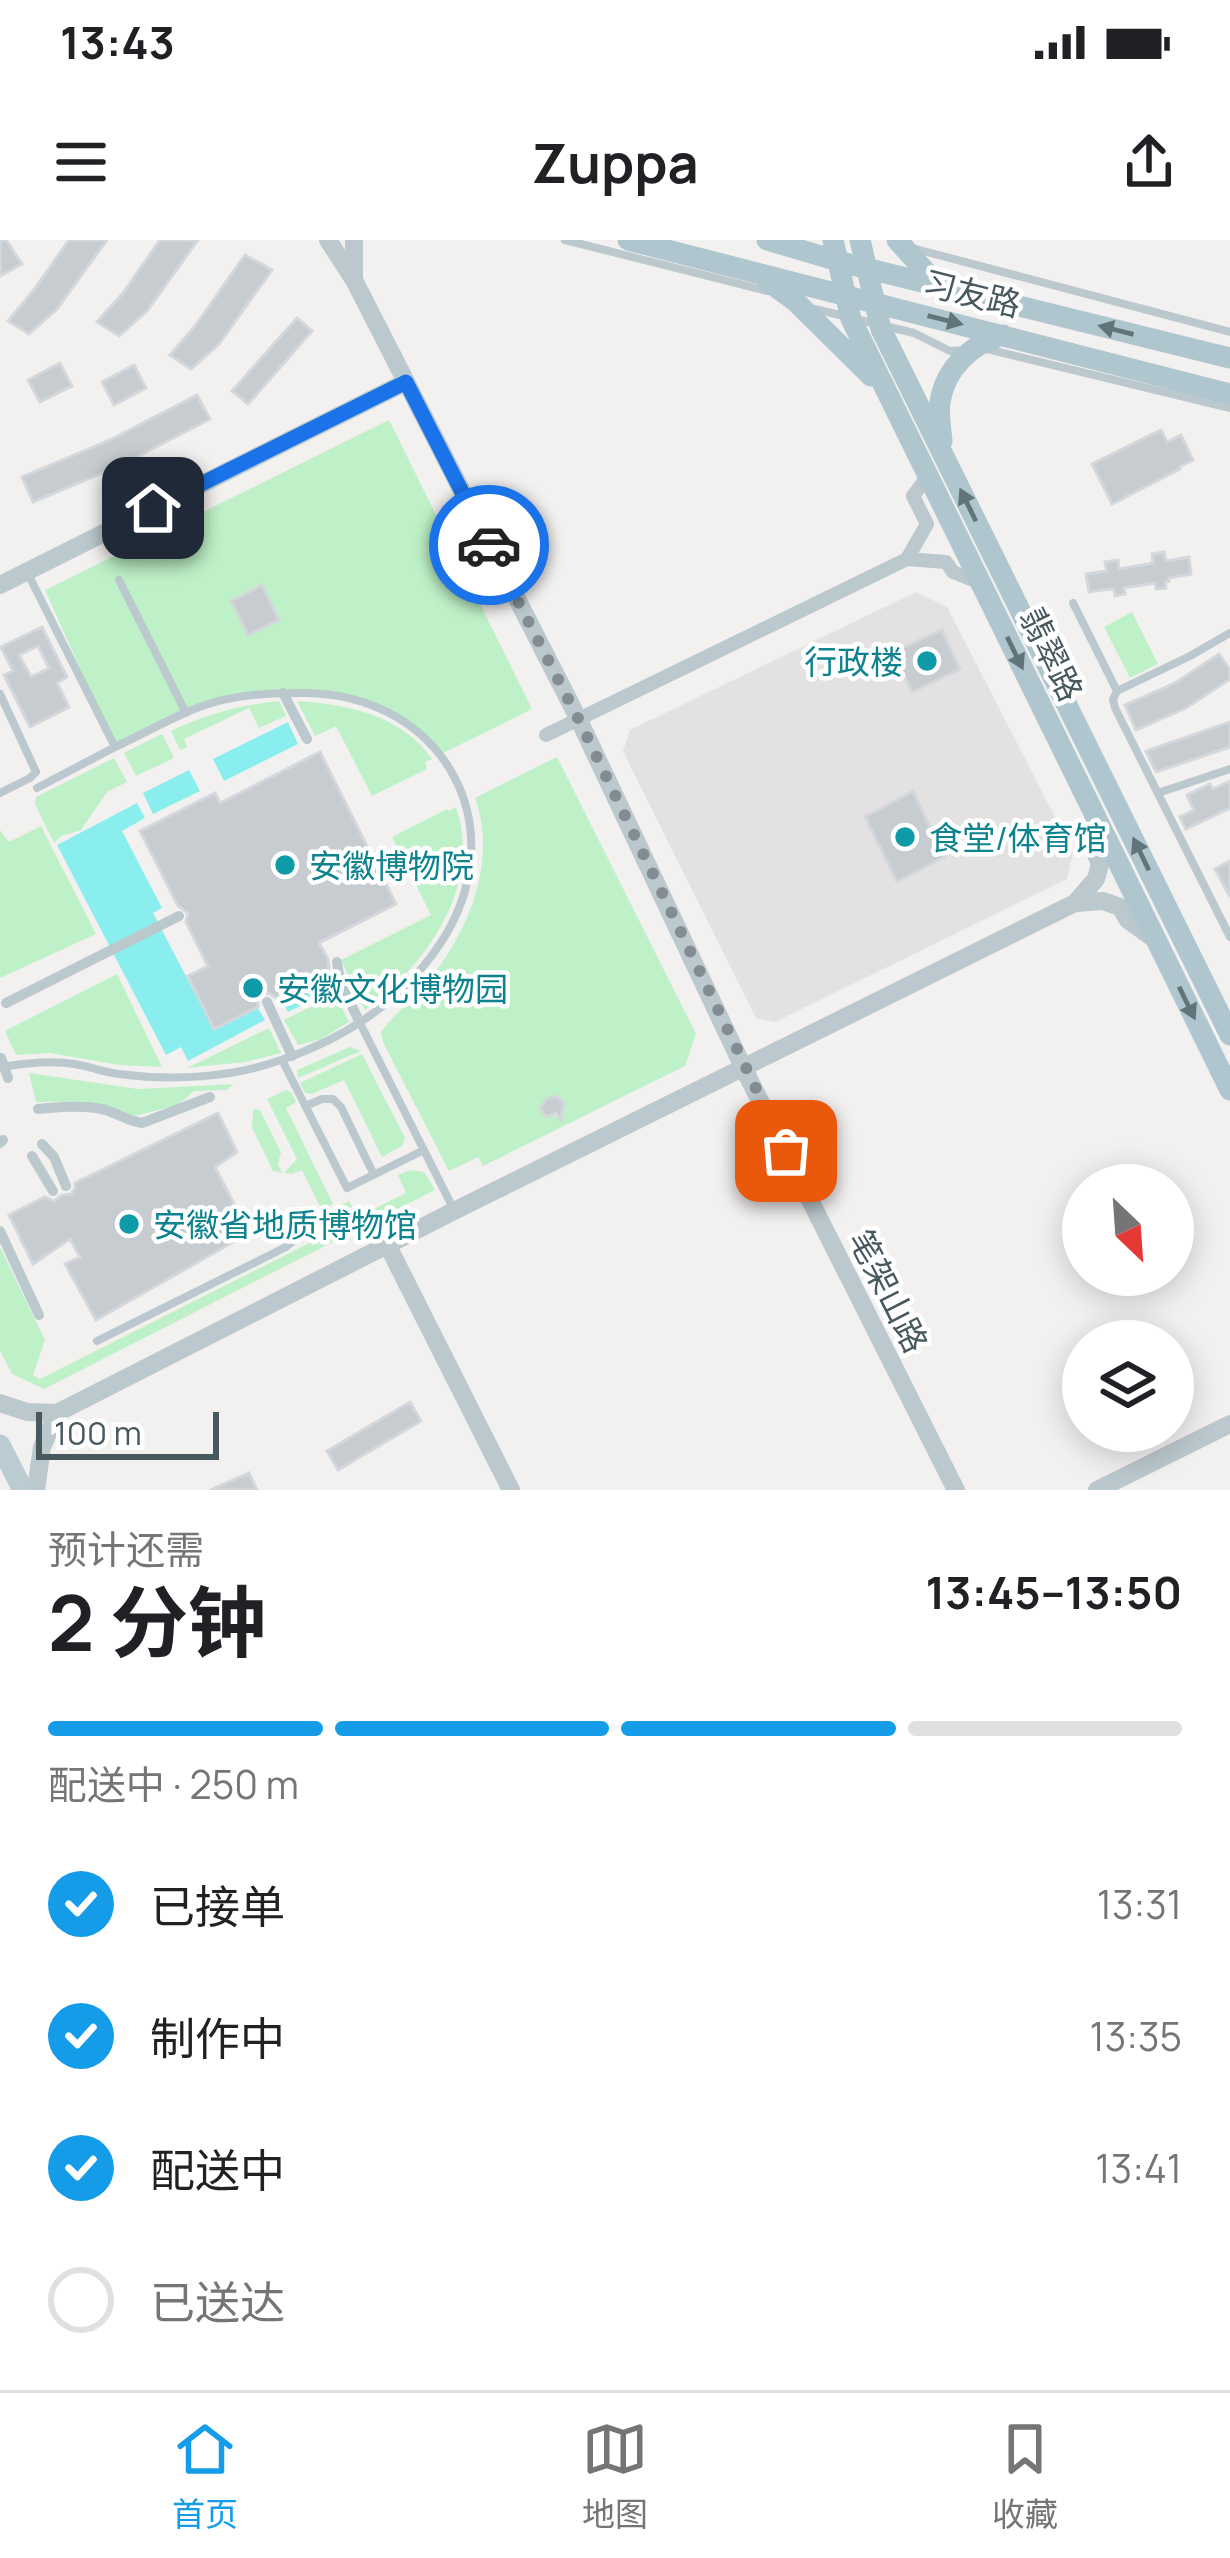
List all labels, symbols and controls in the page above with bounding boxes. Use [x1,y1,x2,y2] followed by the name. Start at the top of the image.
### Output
[60,11,175,73] text: 13:43
[531,125,699,199] text: Zuppa
[48,129,114,195] icon: menu
[1116,129,1182,195] icon: share
[919,259,1025,327] street label: 习友路
[927,312,964,331] one-way arrow
[1098,320,1135,339] one-way arrow
[102,457,204,559] pin
[120,475,186,541] icon: home
[429,485,549,605] courier
[959,488,979,522] one-way arrow
[456,512,522,578] icon: car
[1010,600,1094,708] street label: 翡翠路
[1005,636,1025,671] one-way arrow
[804,639,903,684] place label: 行政楼
[914,648,940,674] marker: 行政楼
[929,815,1107,860] place label: 食堂/体育馆
[892,824,918,850] marker: 食堂/体育馆
[1131,837,1151,872] one-way arrow
[309,843,474,888] place label: 安徽博物院
[272,852,298,878] marker: 安徽博物院
[277,966,508,1011] place label: 安徽文化博物园
[240,975,266,1001] marker: 安徽文化博物园
[1177,986,1197,1021] one-way arrow
[735,1100,837,1202] pin
[753,1118,819,1184] icon: bag
[1062,1164,1194,1296] north arrow
[1062,1164,1194,1452] map controls
[153,1202,417,1247] place label: 安徽省地质博物馆
[116,1211,142,1237] marker: 安徽省地质博物馆
[839,1222,939,1360] street label: 笔架山路
[1062,1320,1194,1452] button: layers
[36,1406,219,1459] scale bar
[54,1410,142,1455] text: 100 m
[48,1522,204,1576] text: 预计还需
[926,1561,1182,1623] text: 13:45–13:50
[48,1568,266,1674] text: 2 分钟
[48,1757,299,1811] text: 配送中 · 250 m
[48,1871,114,1937] icon: check
[150,1875,285,1937] text: 已接单
[1097,1877,1182,1931] text: 13:31
[48,2003,114,2069] icon: check
[150,2007,285,2069] text: 制作中
[1089,2009,1182,2063] text: 13:35
[48,2135,114,2201] icon: check
[150,2139,285,2201] text: 配送中
[1095,2141,1182,2195] text: 13:41
[150,2271,285,2333] text: 已送达
[172,2416,238,2536] tab: 首页
[582,2416,648,2536] tab: 地图
[992,2416,1058,2536] tab: 收藏

